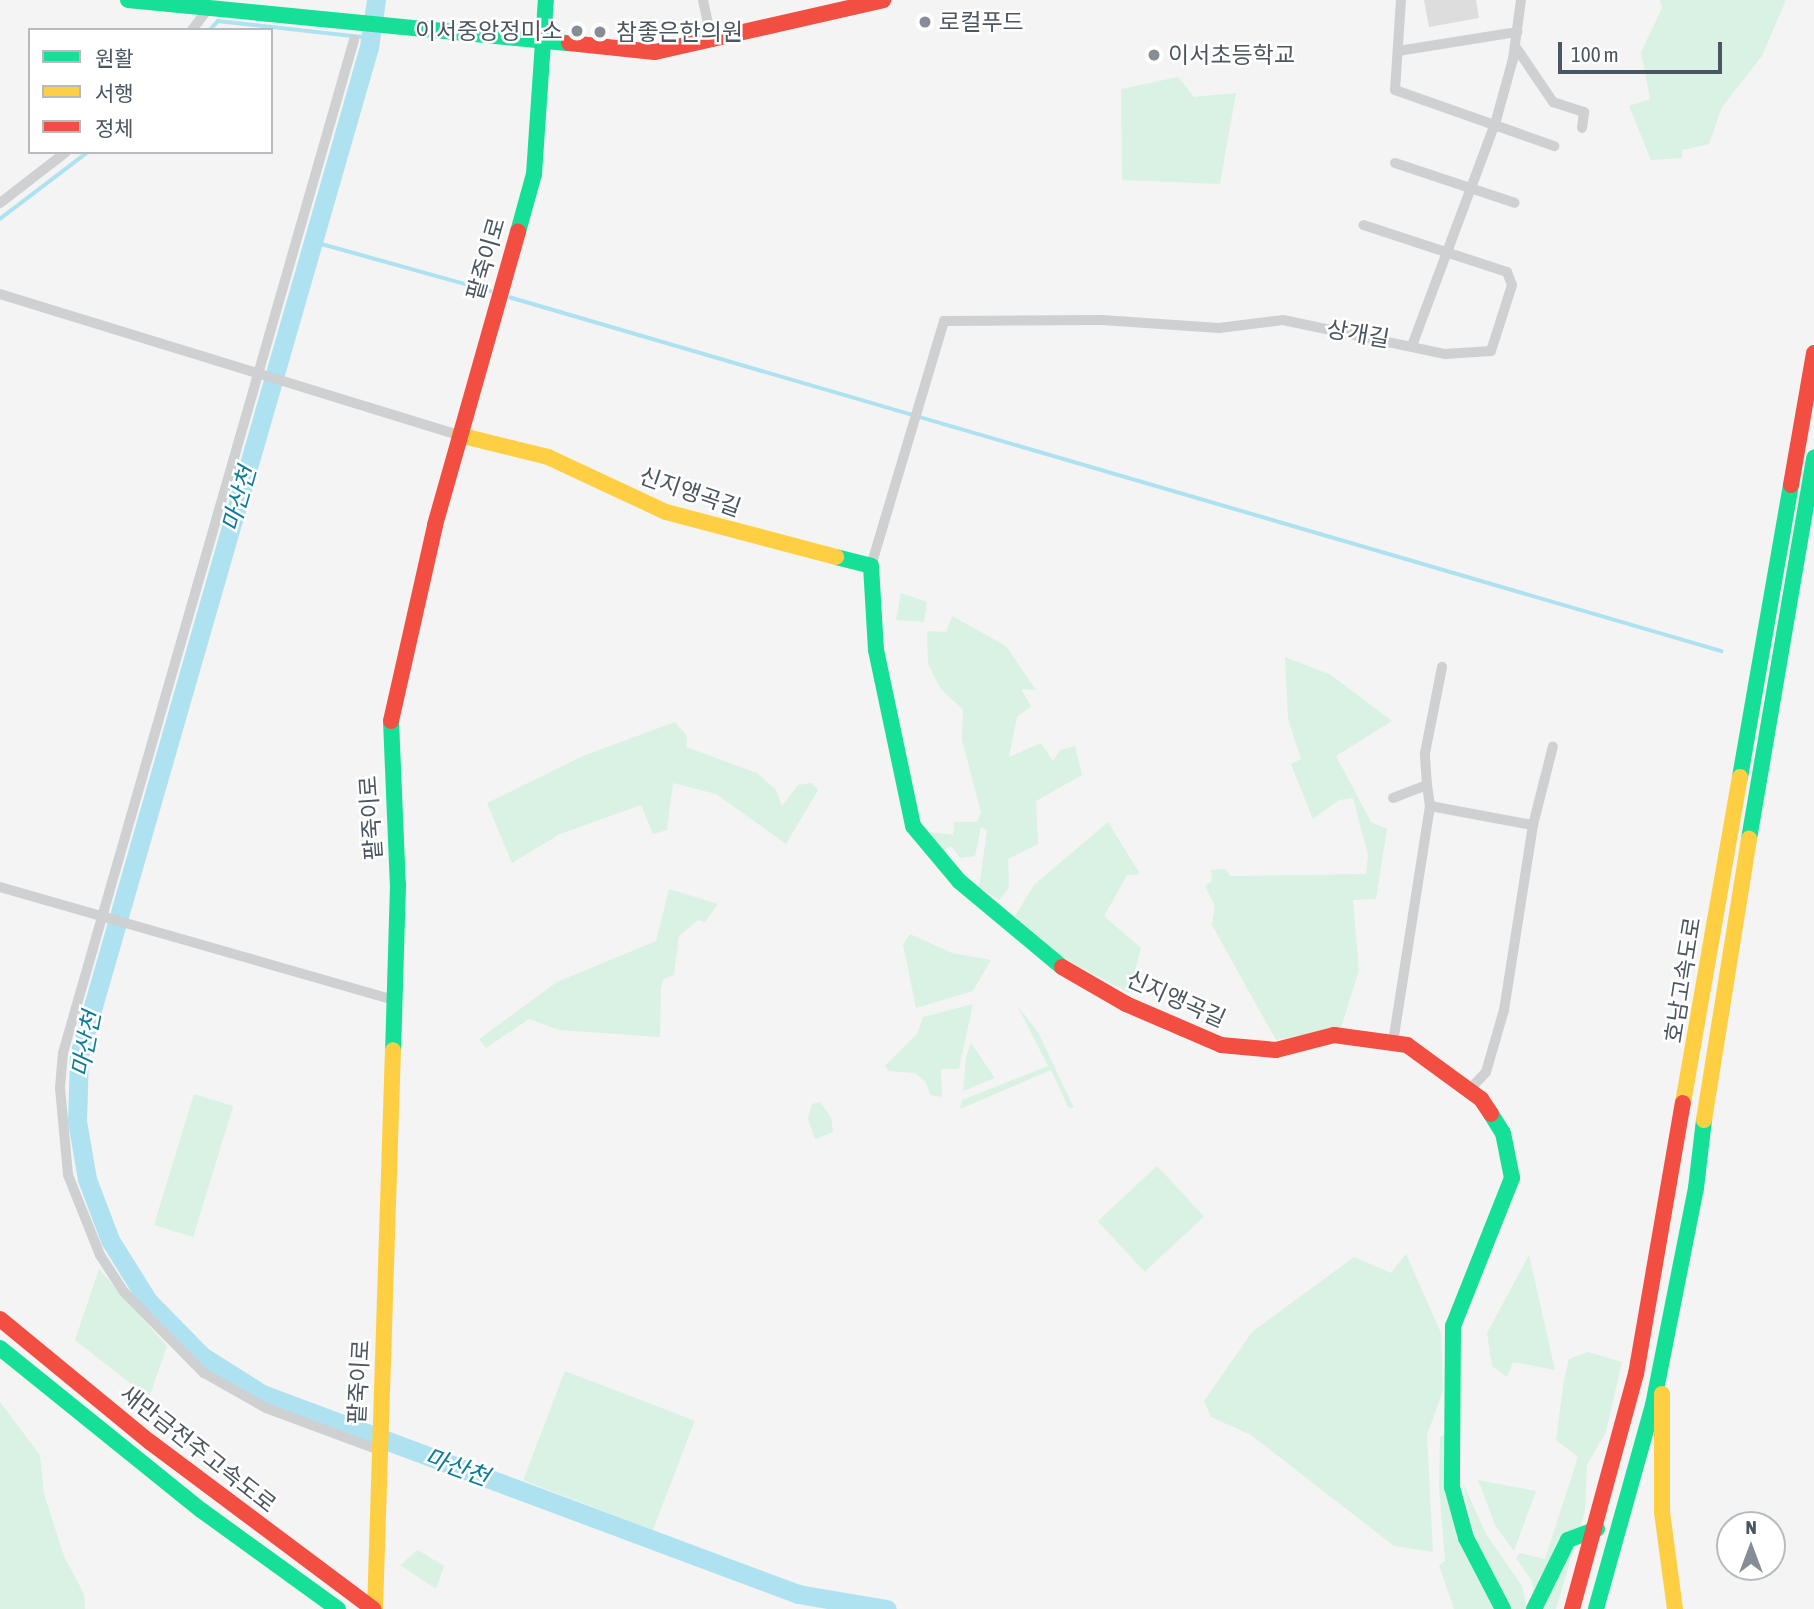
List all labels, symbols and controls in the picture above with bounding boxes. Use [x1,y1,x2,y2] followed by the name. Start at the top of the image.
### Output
[939,8,1024,36] place label: 로컬푸드
[917,14,933,30] marker: 로컬푸드
[415,17,563,45] place label: 이서중앙정미소
[616,18,743,46] place label: 참좋은한의원
[590,22,610,42] marker: 참좋은한의원
[569,23,585,39] marker: 이서중앙정미소
[28,28,273,154] legend
[1562,28,1727,72] scale bar
[1168,41,1295,69] place label: 이서초등학교
[1571,42,1619,66] text: 100 m
[95,46,134,70] text: 원활
[1146,47,1162,63] marker: 이서초등학교
[95,81,134,105] text: 서행
[95,116,134,140] text: 정체
[461,215,511,303] street label: 팥죽이로
[1324,315,1392,353] street label: 상개길
[635,462,745,522] street label: 신지앵곡길
[216,463,262,535] water label: 마산천
[354,775,388,861] street label: 팥죽이로
[1659,915,1707,1045] street label: 호남고속도로
[1122,965,1230,1033] street label: 신지앵곡길
[66,1009,106,1079] water label: 마산천
[343,1339,375,1425] street label: 팥죽이로
[114,1380,282,1518] street label: 새만금전주고속도로
[421,1442,493,1492] water label: 마산천
[1716,1511,1786,1581] north arrow
[1745,1516,1757,1538] text: N

